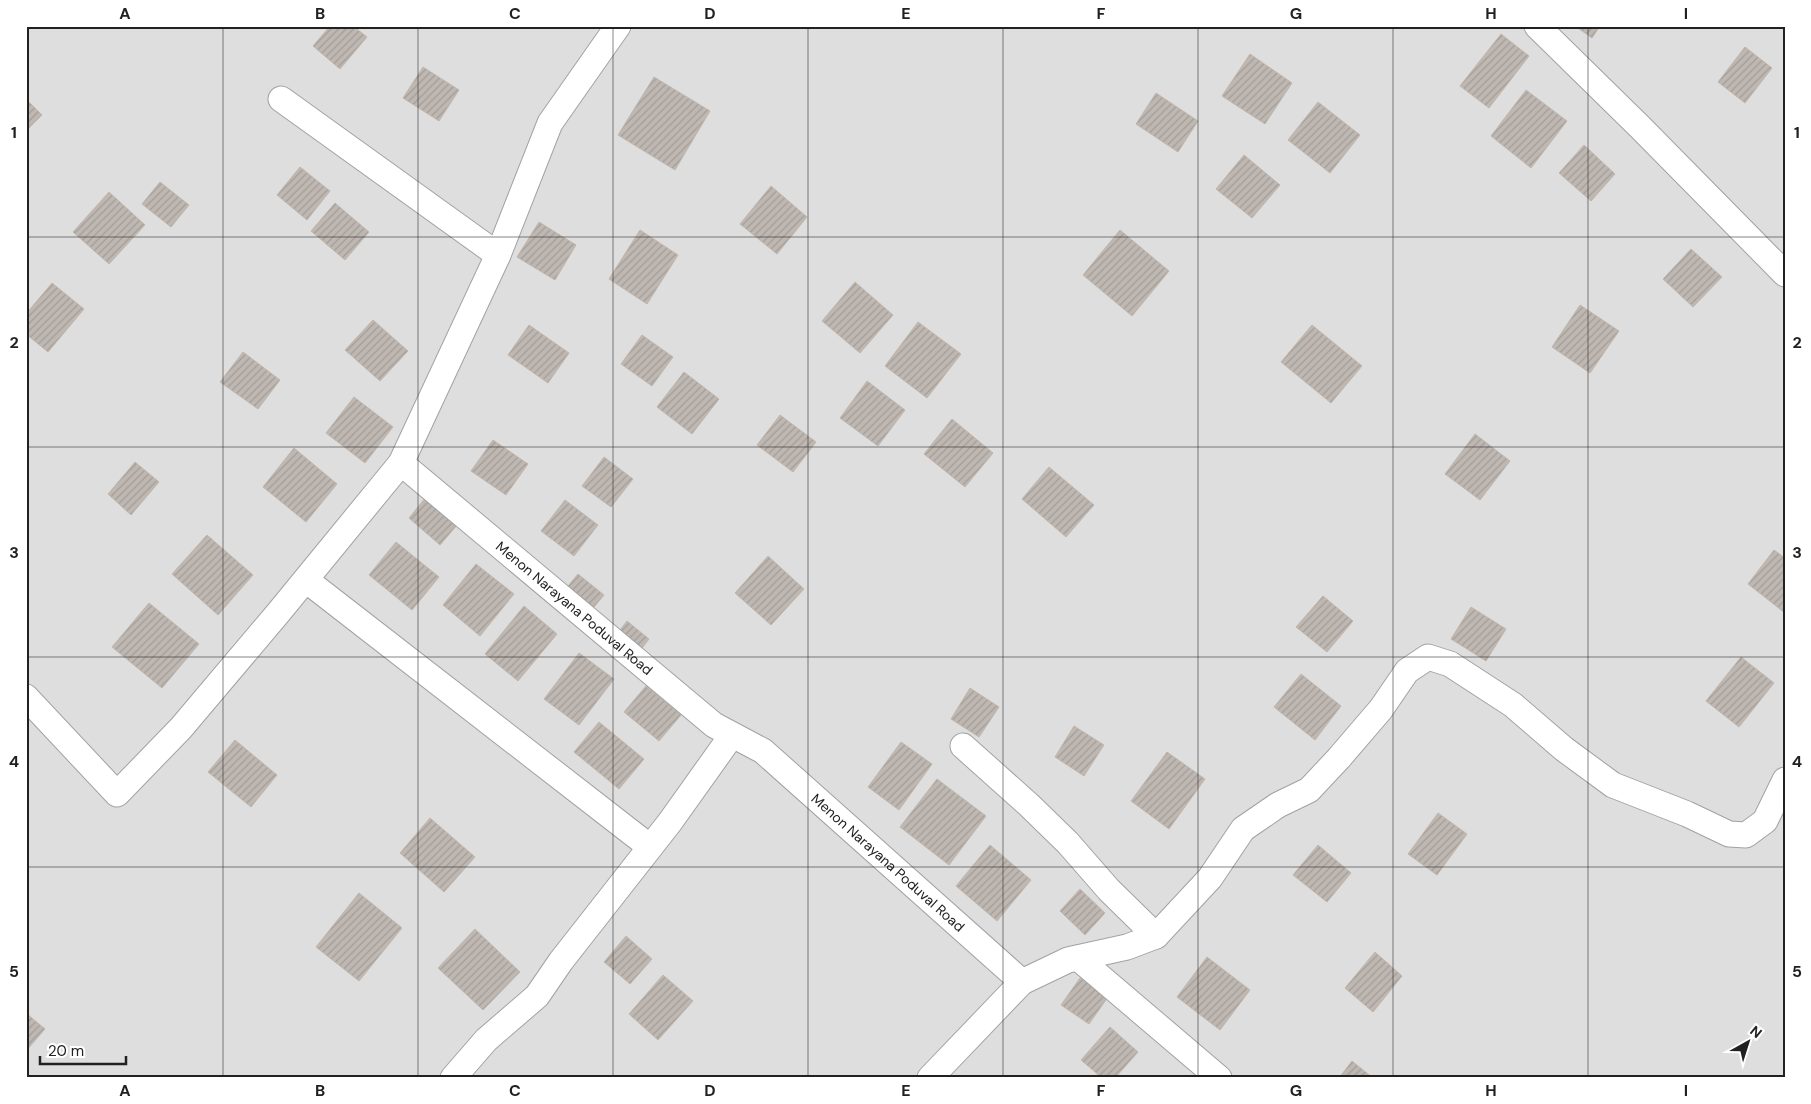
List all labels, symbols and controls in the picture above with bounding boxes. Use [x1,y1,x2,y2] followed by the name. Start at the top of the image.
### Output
[119,3,131,24] text: A
[315,3,325,24] text: B
[509,3,521,24] text: C
[704,3,716,24] text: D
[901,3,911,24] text: E
[1097,3,1106,24] text: F
[1290,3,1302,24] text: G
[1485,3,1497,24] text: H
[1684,3,1688,24] text: I
[11,122,17,143] text: 1
[1794,122,1800,143] text: 1
[9,332,19,353] text: 2
[1792,332,1802,353] text: 2
[492,537,657,679] street label: Menon Narayana Poduval Road
[9,542,19,563] text: 3
[1792,542,1802,563] text: 3
[9,751,19,772] text: 4
[1792,751,1802,772] text: 4
[808,789,968,935] street label: Menon Narayana Poduval Road
[9,961,19,982] text: 5
[1792,961,1802,982] text: 5
[1724,1016,1774,1066] north arrow
[1747,1022,1766,1042] text: N
[40,1034,126,1066] scale bar
[48,1041,84,1061] text: 20 m
[119,1080,131,1101] text: A
[315,1080,325,1101] text: B
[509,1080,521,1101] text: C
[704,1080,716,1101] text: D
[901,1080,911,1101] text: E
[1097,1080,1106,1101] text: F
[1290,1080,1302,1101] text: G
[1485,1080,1497,1101] text: H
[1684,1080,1688,1101] text: I

